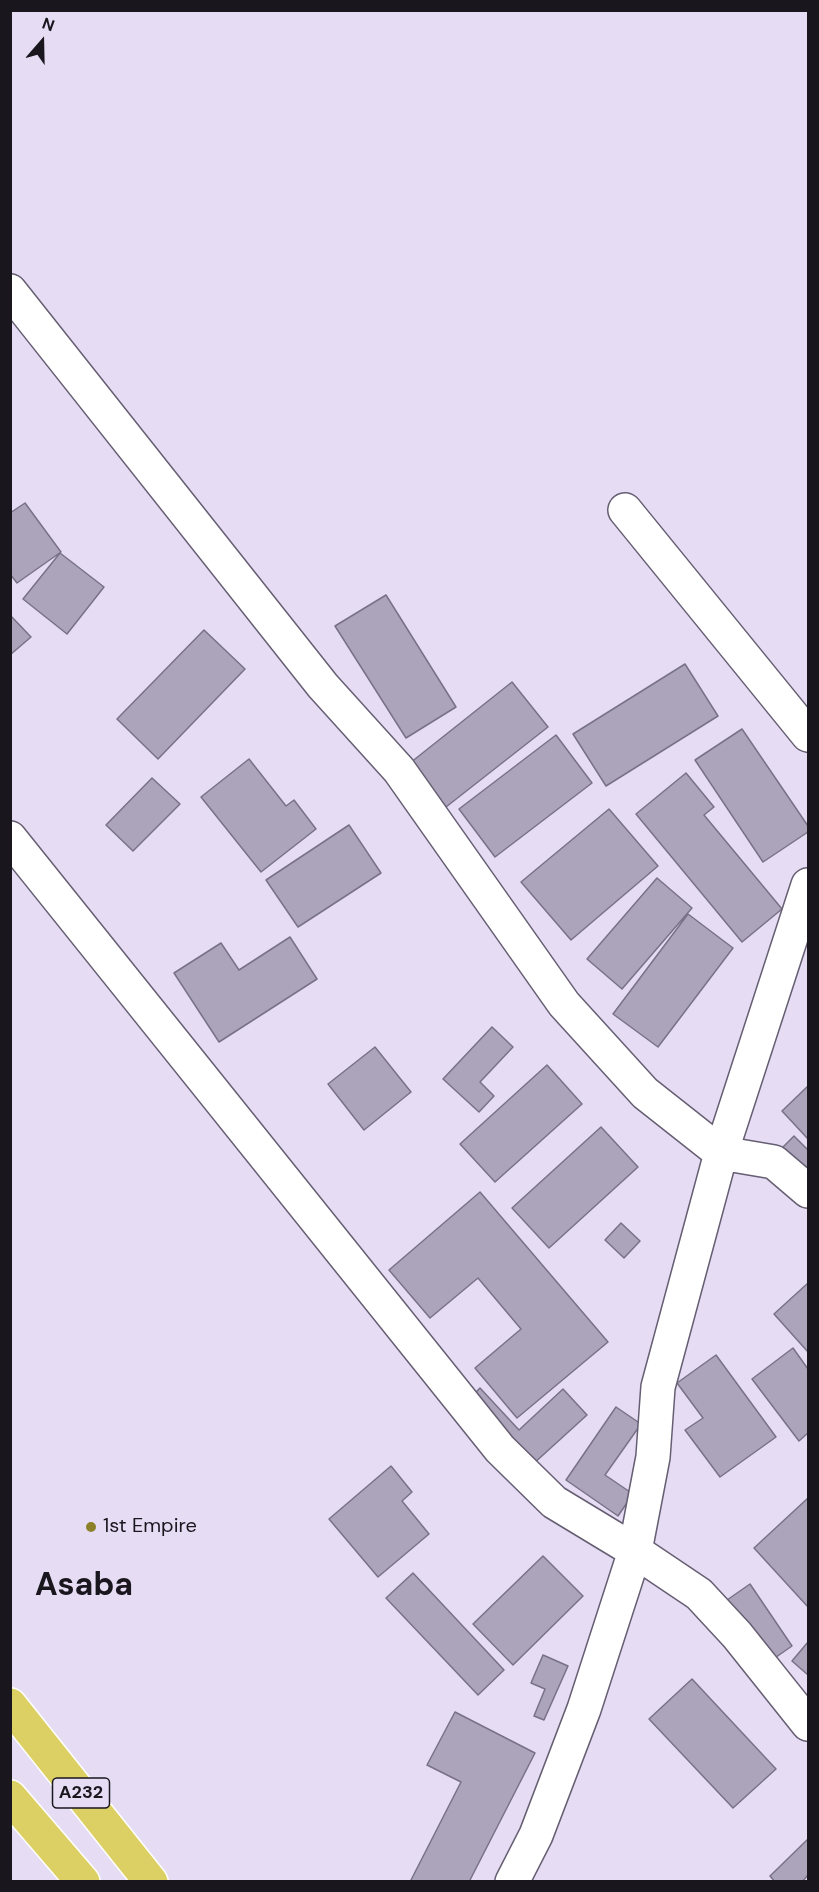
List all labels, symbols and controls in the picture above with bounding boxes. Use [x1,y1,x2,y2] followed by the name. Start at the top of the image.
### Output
[12,12,72,72] north arrow
[39,13,57,36] text: N
[103,1515,197,1539] place label: 1st Empire
[84,1520,98,1534] marker: 1st Empire
[35,1568,133,1606] district label: Asaba
[52,1778,110,1808] road number: A232

